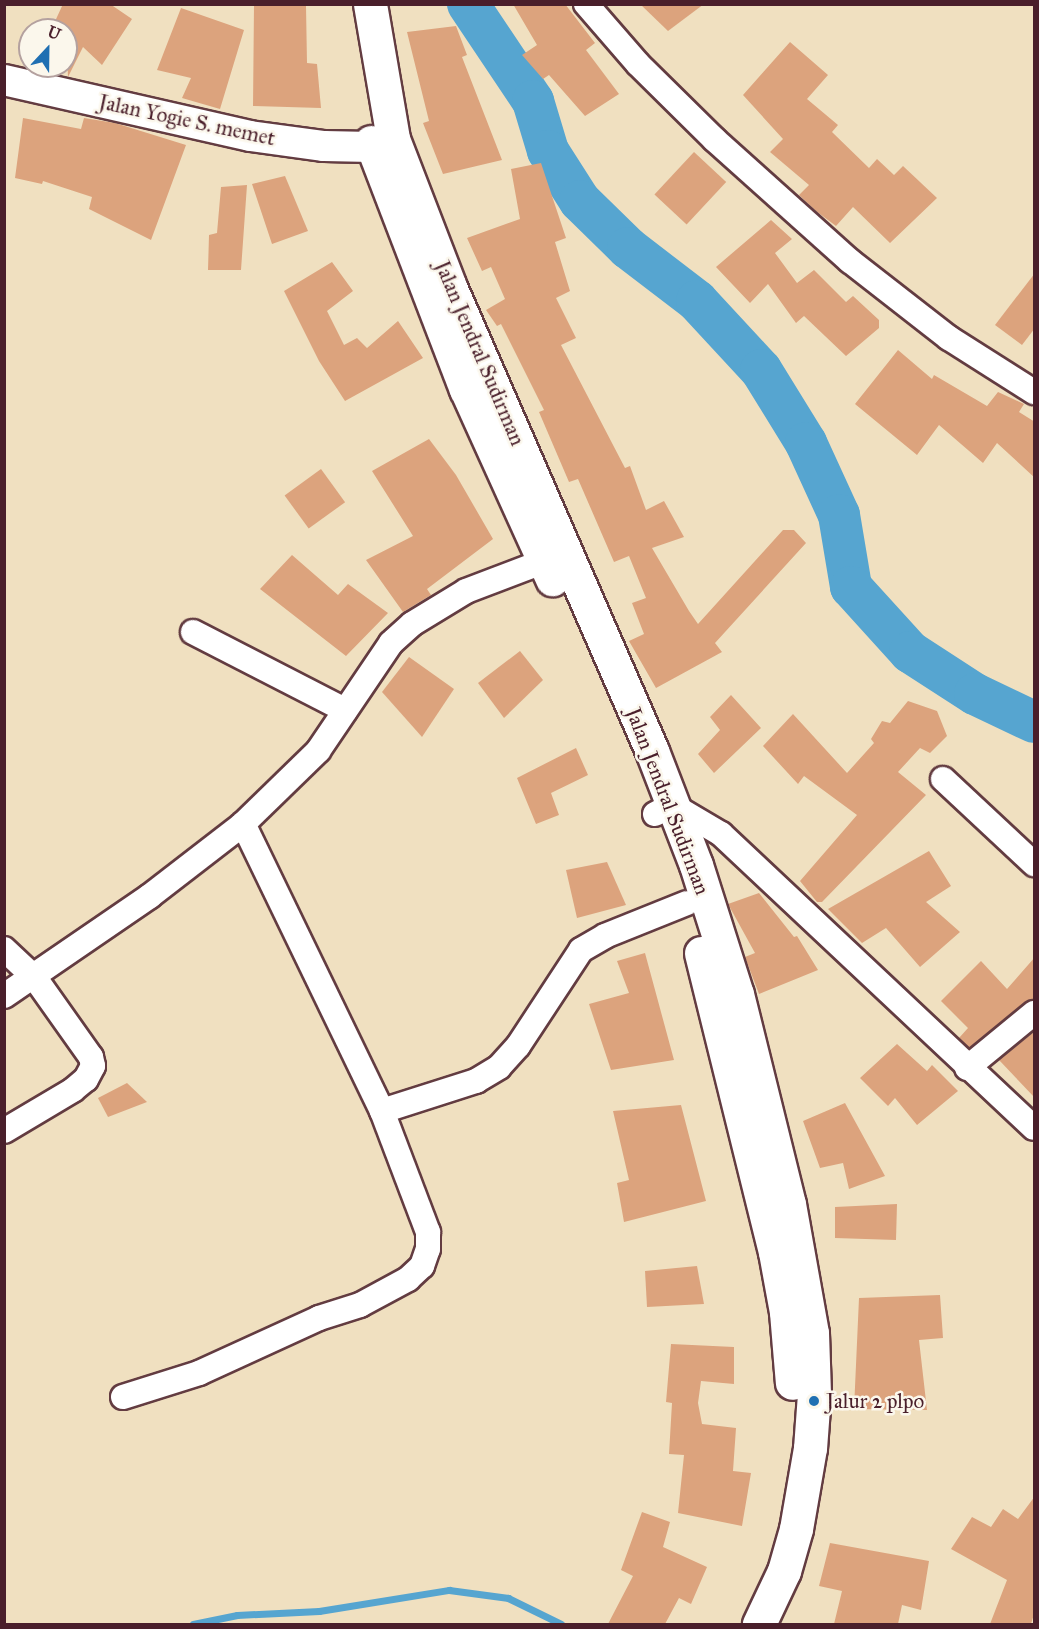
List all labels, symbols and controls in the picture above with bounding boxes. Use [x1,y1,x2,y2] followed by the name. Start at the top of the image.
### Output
[18,18,78,78] north arrow
[45,22,64,44] text: U
[97,89,277,151] street label: Jalan Yogie S. memet
[430,257,530,449] street label: Jalan Jendral Sudirman
[621,704,715,898] street label: Jalan Jendral Sudirman
[826,1388,924,1414] place label: Jalur 2 plpo
[807,1394,821,1408] marker: Jalur 2 plpo

